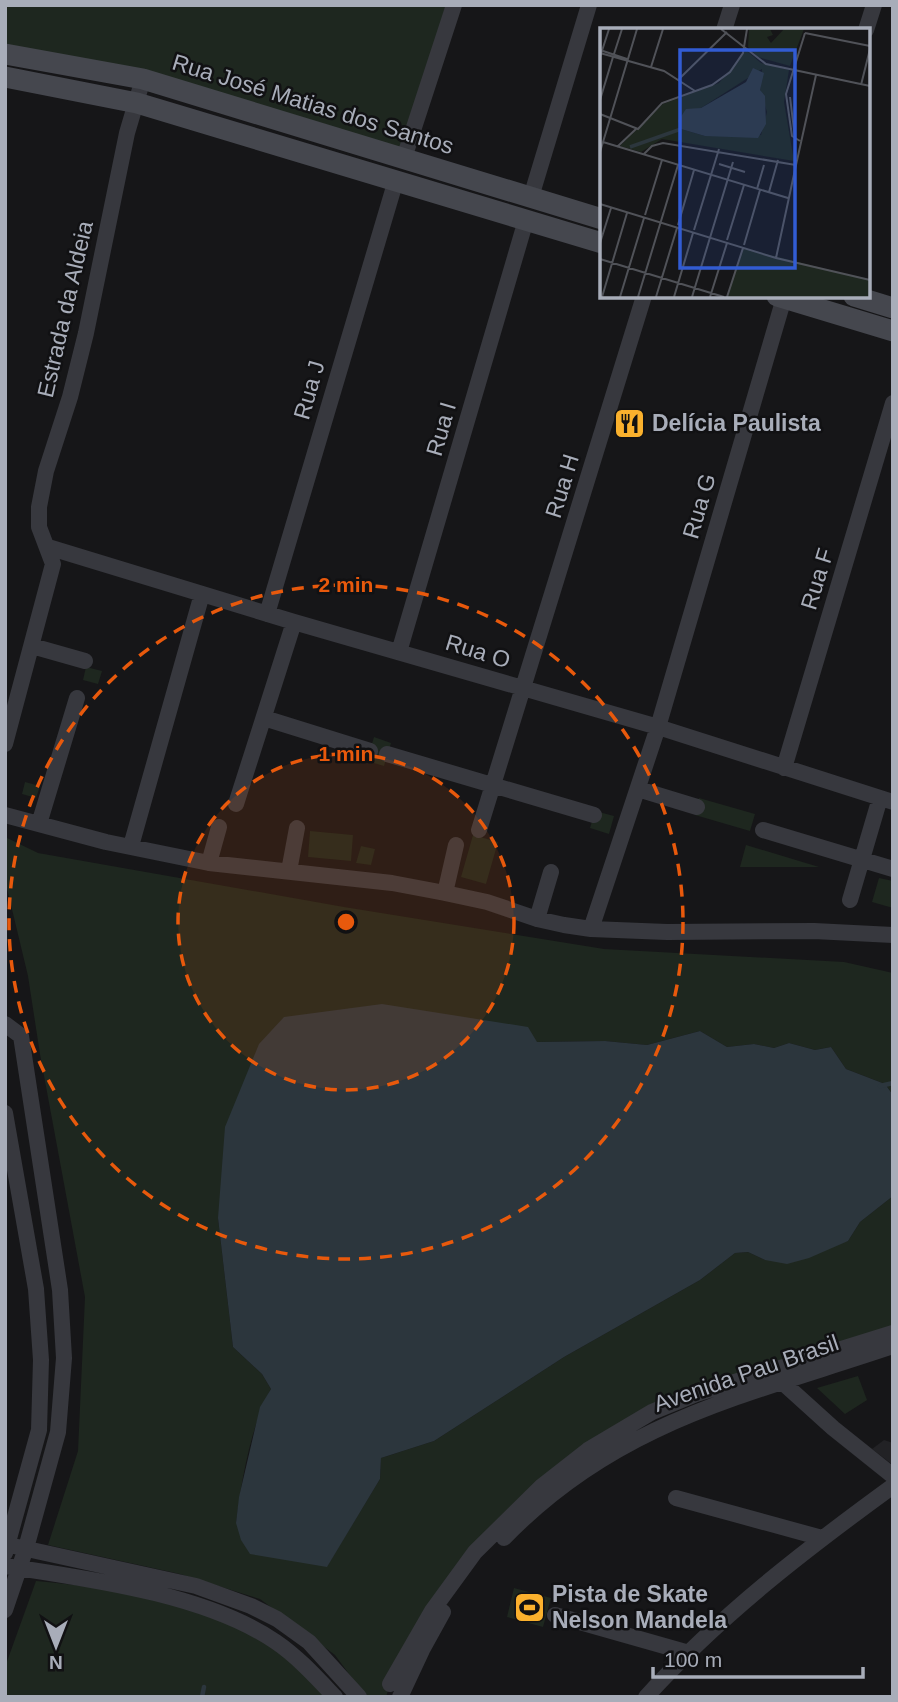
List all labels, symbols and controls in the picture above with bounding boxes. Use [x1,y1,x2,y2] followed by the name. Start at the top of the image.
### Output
[600,28,870,298] inset map
[169,49,457,159] street label: Rua José Matias dos Santos
[32,218,98,400] street label: Estrada da Aldeia
[288,358,330,422] street label: Rua J
[421,399,461,459] street label: Rua I
[612,406,646,440] restaurant icon: Delícia Paulista
[652,410,821,436] place label: Delícia Paulista
[540,451,584,521] street label: Rua H
[677,470,721,542] street label: Rua G
[795,545,839,613] street label: Rua F
[319,573,373,596] text: 2 min
[442,629,514,673] street label: Rua O
[319,742,373,765] text: 1 min
[334,910,358,934] centre of rings
[650,1329,842,1417] street label: Avenida Pau Brasil
[552,1581,727,1633] place label: Pista de Skate Nelson Mandela
[512,1590,546,1624] sports icon: Pista de Skate Nelson Mandela
[21,1611,91,1681] north arrow
[653,1636,863,1680] scale bar
[664,1648,722,1671] text: 100 m
[49,1652,63,1673] text: N

